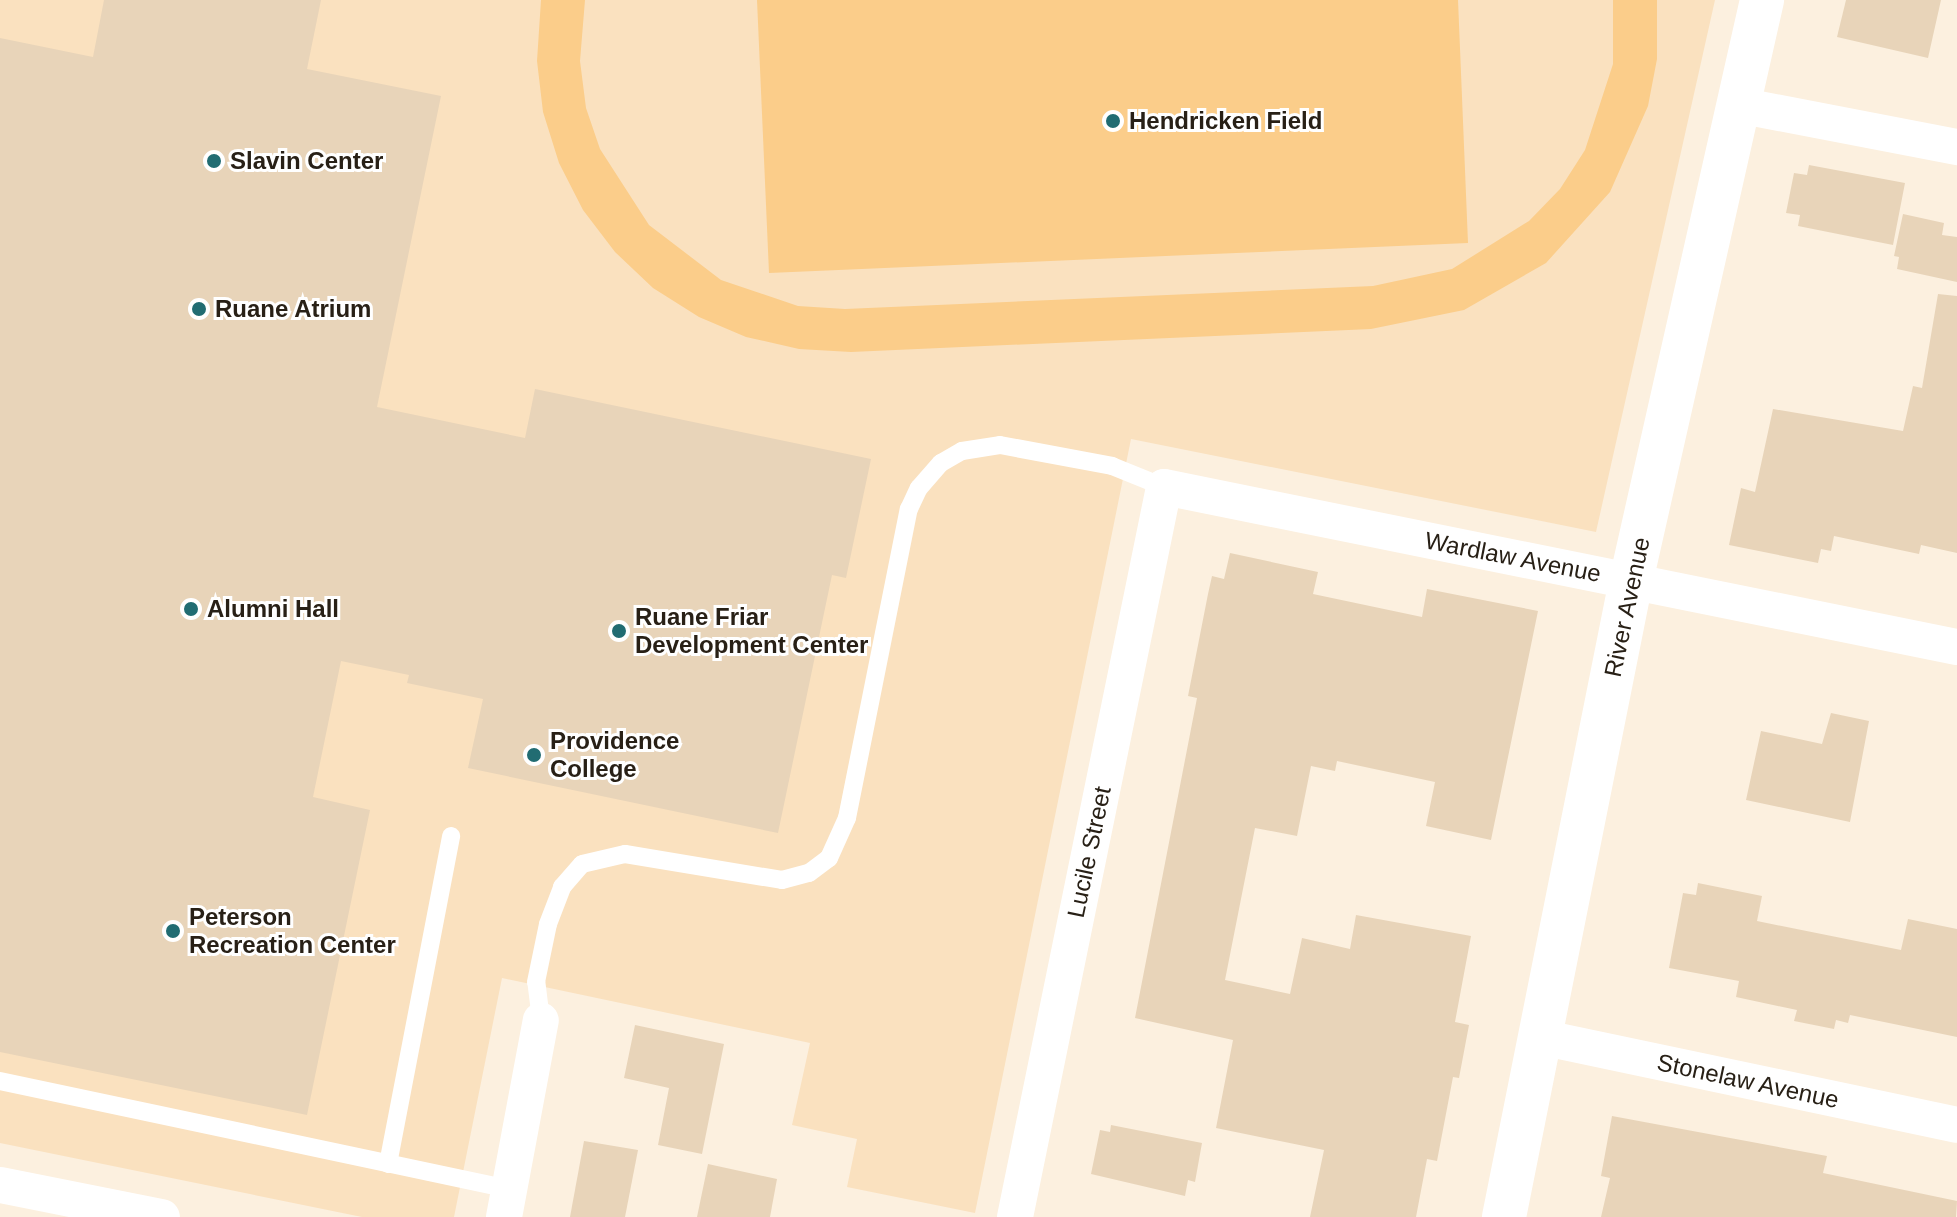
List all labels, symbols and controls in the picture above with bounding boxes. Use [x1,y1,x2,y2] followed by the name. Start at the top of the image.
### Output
[1129,107,1322,135] place label: Hendricken Field
[1104,112,1122,130] marker: Hendricken Field
[230,147,383,175] place label: Slavin Center
[205,152,223,170] marker: Slavin Center
[215,295,372,323] place label: Ruane Atrium
[190,300,208,318] marker: Ruane Atrium
[1422,526,1604,588] street label: Wardlaw Avenue
[1598,534,1656,680] street label: River Avenue
[207,595,339,623] place label: Alumni Hall
[182,600,200,618] marker: Alumni Hall
[635,603,868,659] place label: Ruane Friar Development Center
[610,622,628,640] marker: Ruane Friar Development Center
[550,727,679,783] place label: Providence College
[525,746,543,764] marker: Providence College
[1061,784,1117,920] street label: Lucile Street
[189,903,396,959] place label: Peterson Recreation Center
[164,922,182,940] marker: Peterson Recreation Center
[1654,1048,1842,1114] street label: Stonelaw Avenue

